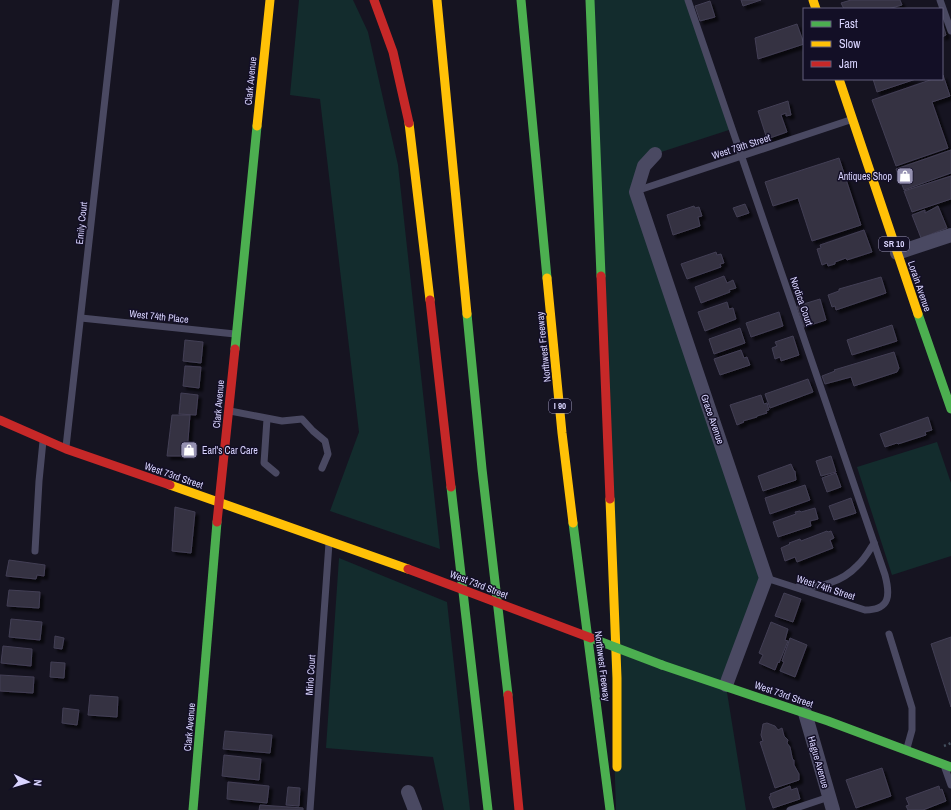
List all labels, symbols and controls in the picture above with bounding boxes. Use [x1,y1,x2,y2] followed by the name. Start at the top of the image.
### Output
[803,8,943,80] legend
[839,16,858,32] text: Fast
[839,36,861,52] text: Slow
[241,56,260,106] street label: Clark Avenue
[839,56,858,72] text: Jam
[710,131,773,162] street label: West 79th Street
[895,166,915,186] shop icon: Antiques Shop
[837,170,892,183] place label: Antiques Shop
[73,200,90,245] street label: Emily Court
[879,237,909,251] road number: SR 10
[905,259,934,314] street label: Lorain Avenue
[787,275,816,328] street label: Nordica Court
[129,307,190,326] street label: West 74th Place
[533,310,554,383] street label: Northwest Freeway
[210,379,227,429] street label: Clark Avenue
[698,393,727,446] street label: Grace Avenue
[549,399,571,413] road number: I 90
[179,440,199,460] shop icon: Earl's Car Care
[202,444,258,457] place label: Earl's Car Care
[143,459,206,492] street label: West 73rd Street
[448,567,510,602] street label: West 73rd Street
[795,572,858,603] street label: West 74th Street
[592,630,613,703] street label: Northwest Freeway
[303,654,318,696] street label: Mirlo Court
[753,678,816,711] street label: West 73rd Street
[181,702,198,752] street label: Clark Avenue
[805,735,832,790] street label: Hague Avenue
[8,762,48,802] north arrow
[31,779,45,787] text: N

